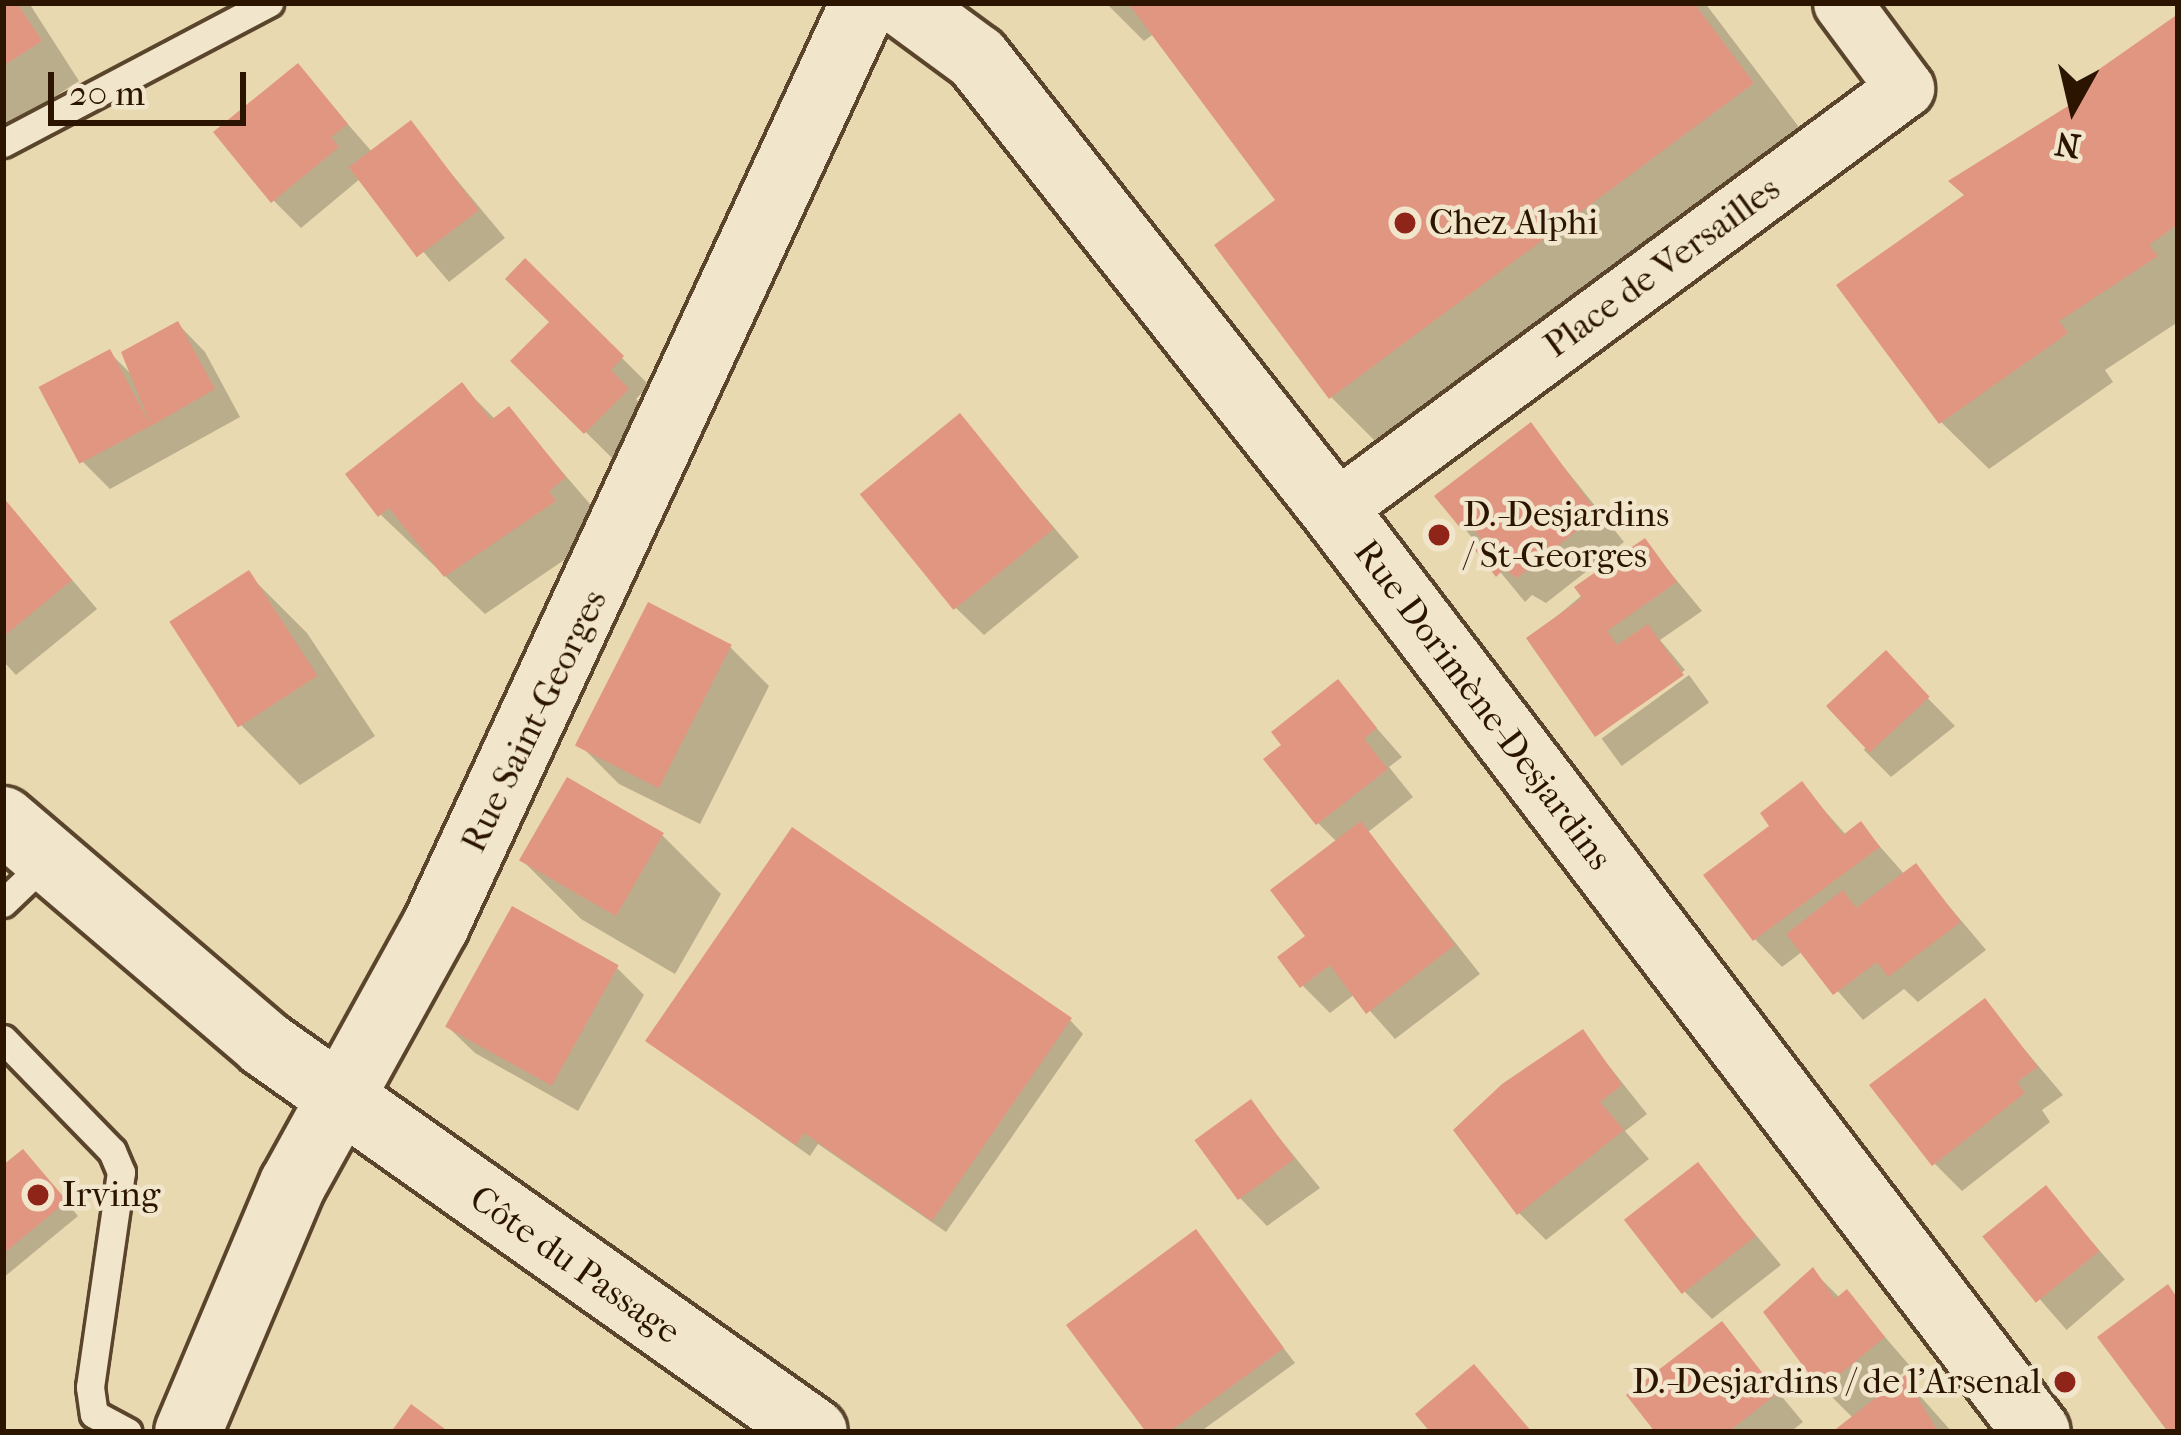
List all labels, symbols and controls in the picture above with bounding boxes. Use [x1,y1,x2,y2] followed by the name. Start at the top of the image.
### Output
[54,48,252,122] scale bar
[2013,48,2133,168] north arrow
[69,72,145,114] text: 20 m
[2053,123,2083,165] text: N
[1536,167,1788,367] street label: Place de Versailles
[1429,201,1598,245] place label: Chez Alphi
[1392,210,1418,236] marker: Chez Alphi
[1463,492,1669,577] place label: D.-Desjardins / St-Georges
[1426,522,1452,548] marker: D.-Desjardins / St-Georges
[1345,532,1621,878] street label: Rue Dorimène-Desjardins
[452,583,616,859] street label: Rue Saint-Georges
[62,1173,160,1217] place label: Irving
[462,1177,688,1353] street label: Côte du Passage
[25,1182,51,1208] marker: Irving
[1632,1360,2041,1404] place label: D.-Desjardins / de l'Arsenal
[2052,1369,2078,1395] marker: D.-Desjardins / de l'Arsenal

